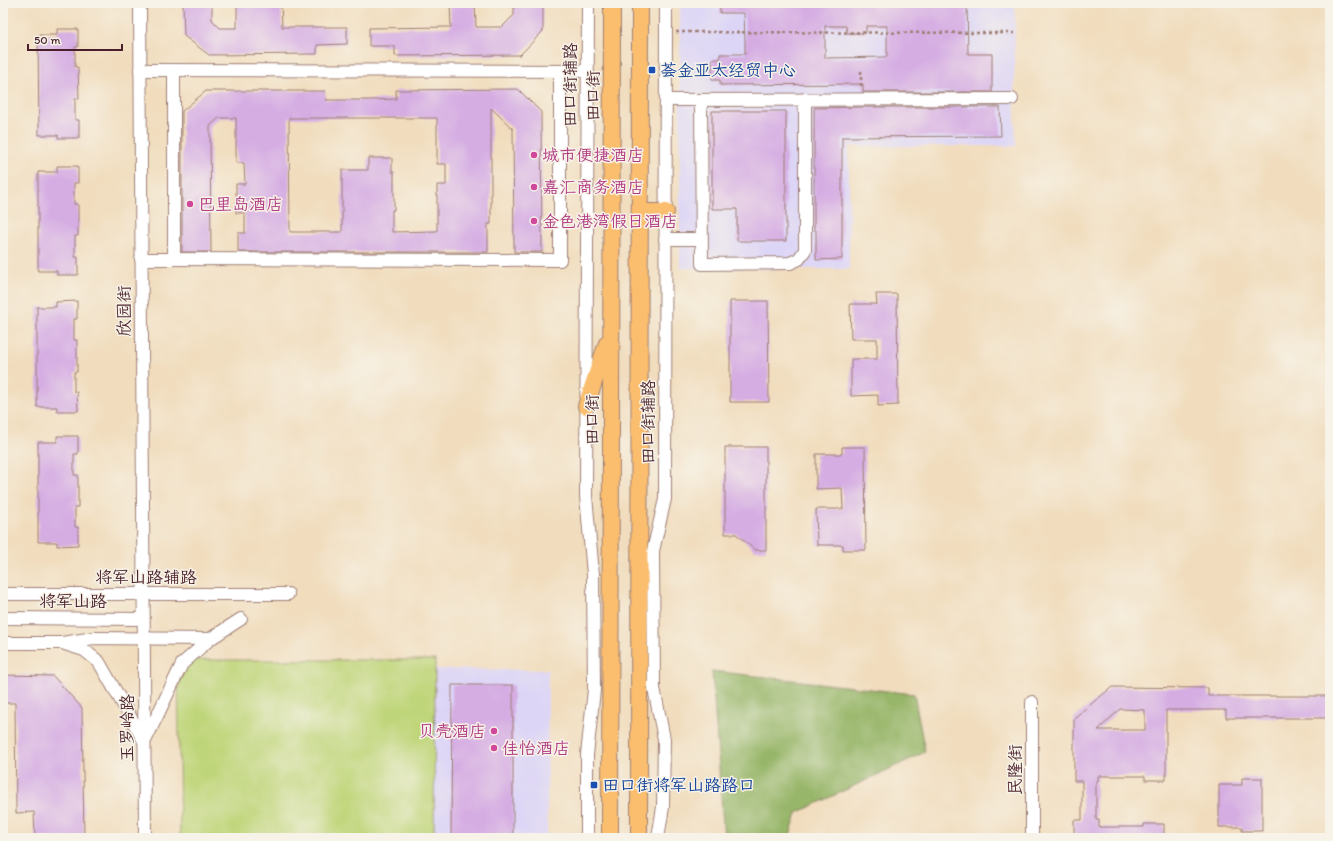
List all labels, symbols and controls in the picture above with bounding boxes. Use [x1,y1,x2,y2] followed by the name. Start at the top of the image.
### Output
[28,26,122,52] scale bar
[34,33,60,47] text: 50 m
[560,43,580,128] street label: 田口街辅路
[660,60,796,80] place label: 荟金亚太经贸中心
[647,65,657,75] marker: 荟金亚太经贸中心
[583,71,603,122] street label: 田口街
[542,145,644,165] place label: 城市便捷酒店
[529,150,539,160] marker: 城市便捷酒店
[542,177,644,197] place label: 嘉汇商务酒店
[529,182,539,192] marker: 嘉汇商务酒店
[198,194,283,214] place label: 巴里岛酒店
[185,199,195,209] marker: 巴里岛酒店
[542,211,678,231] place label: 金色港湾假日酒店
[529,216,539,226] marker: 金色港湾假日酒店
[114,286,134,337] street label: 欣园街
[638,380,658,465] street label: 田口街辅路
[582,395,602,446] street label: 田口街
[95,567,197,587] street label: 将军山路辅路
[39,591,107,611] street label: 将军山路
[117,694,137,762] street label: 玉罗岭路
[418,721,486,741] place label: 贝壳酒店
[489,726,499,736] marker: 贝壳酒店
[502,738,570,758] place label: 佳怡酒店
[489,743,499,753] marker: 佳怡酒店
[1005,745,1025,796] street label: 民隆街
[602,775,755,795] place label: 田口街将军山路路口
[589,780,599,790] marker: 田口街将军山路路口

